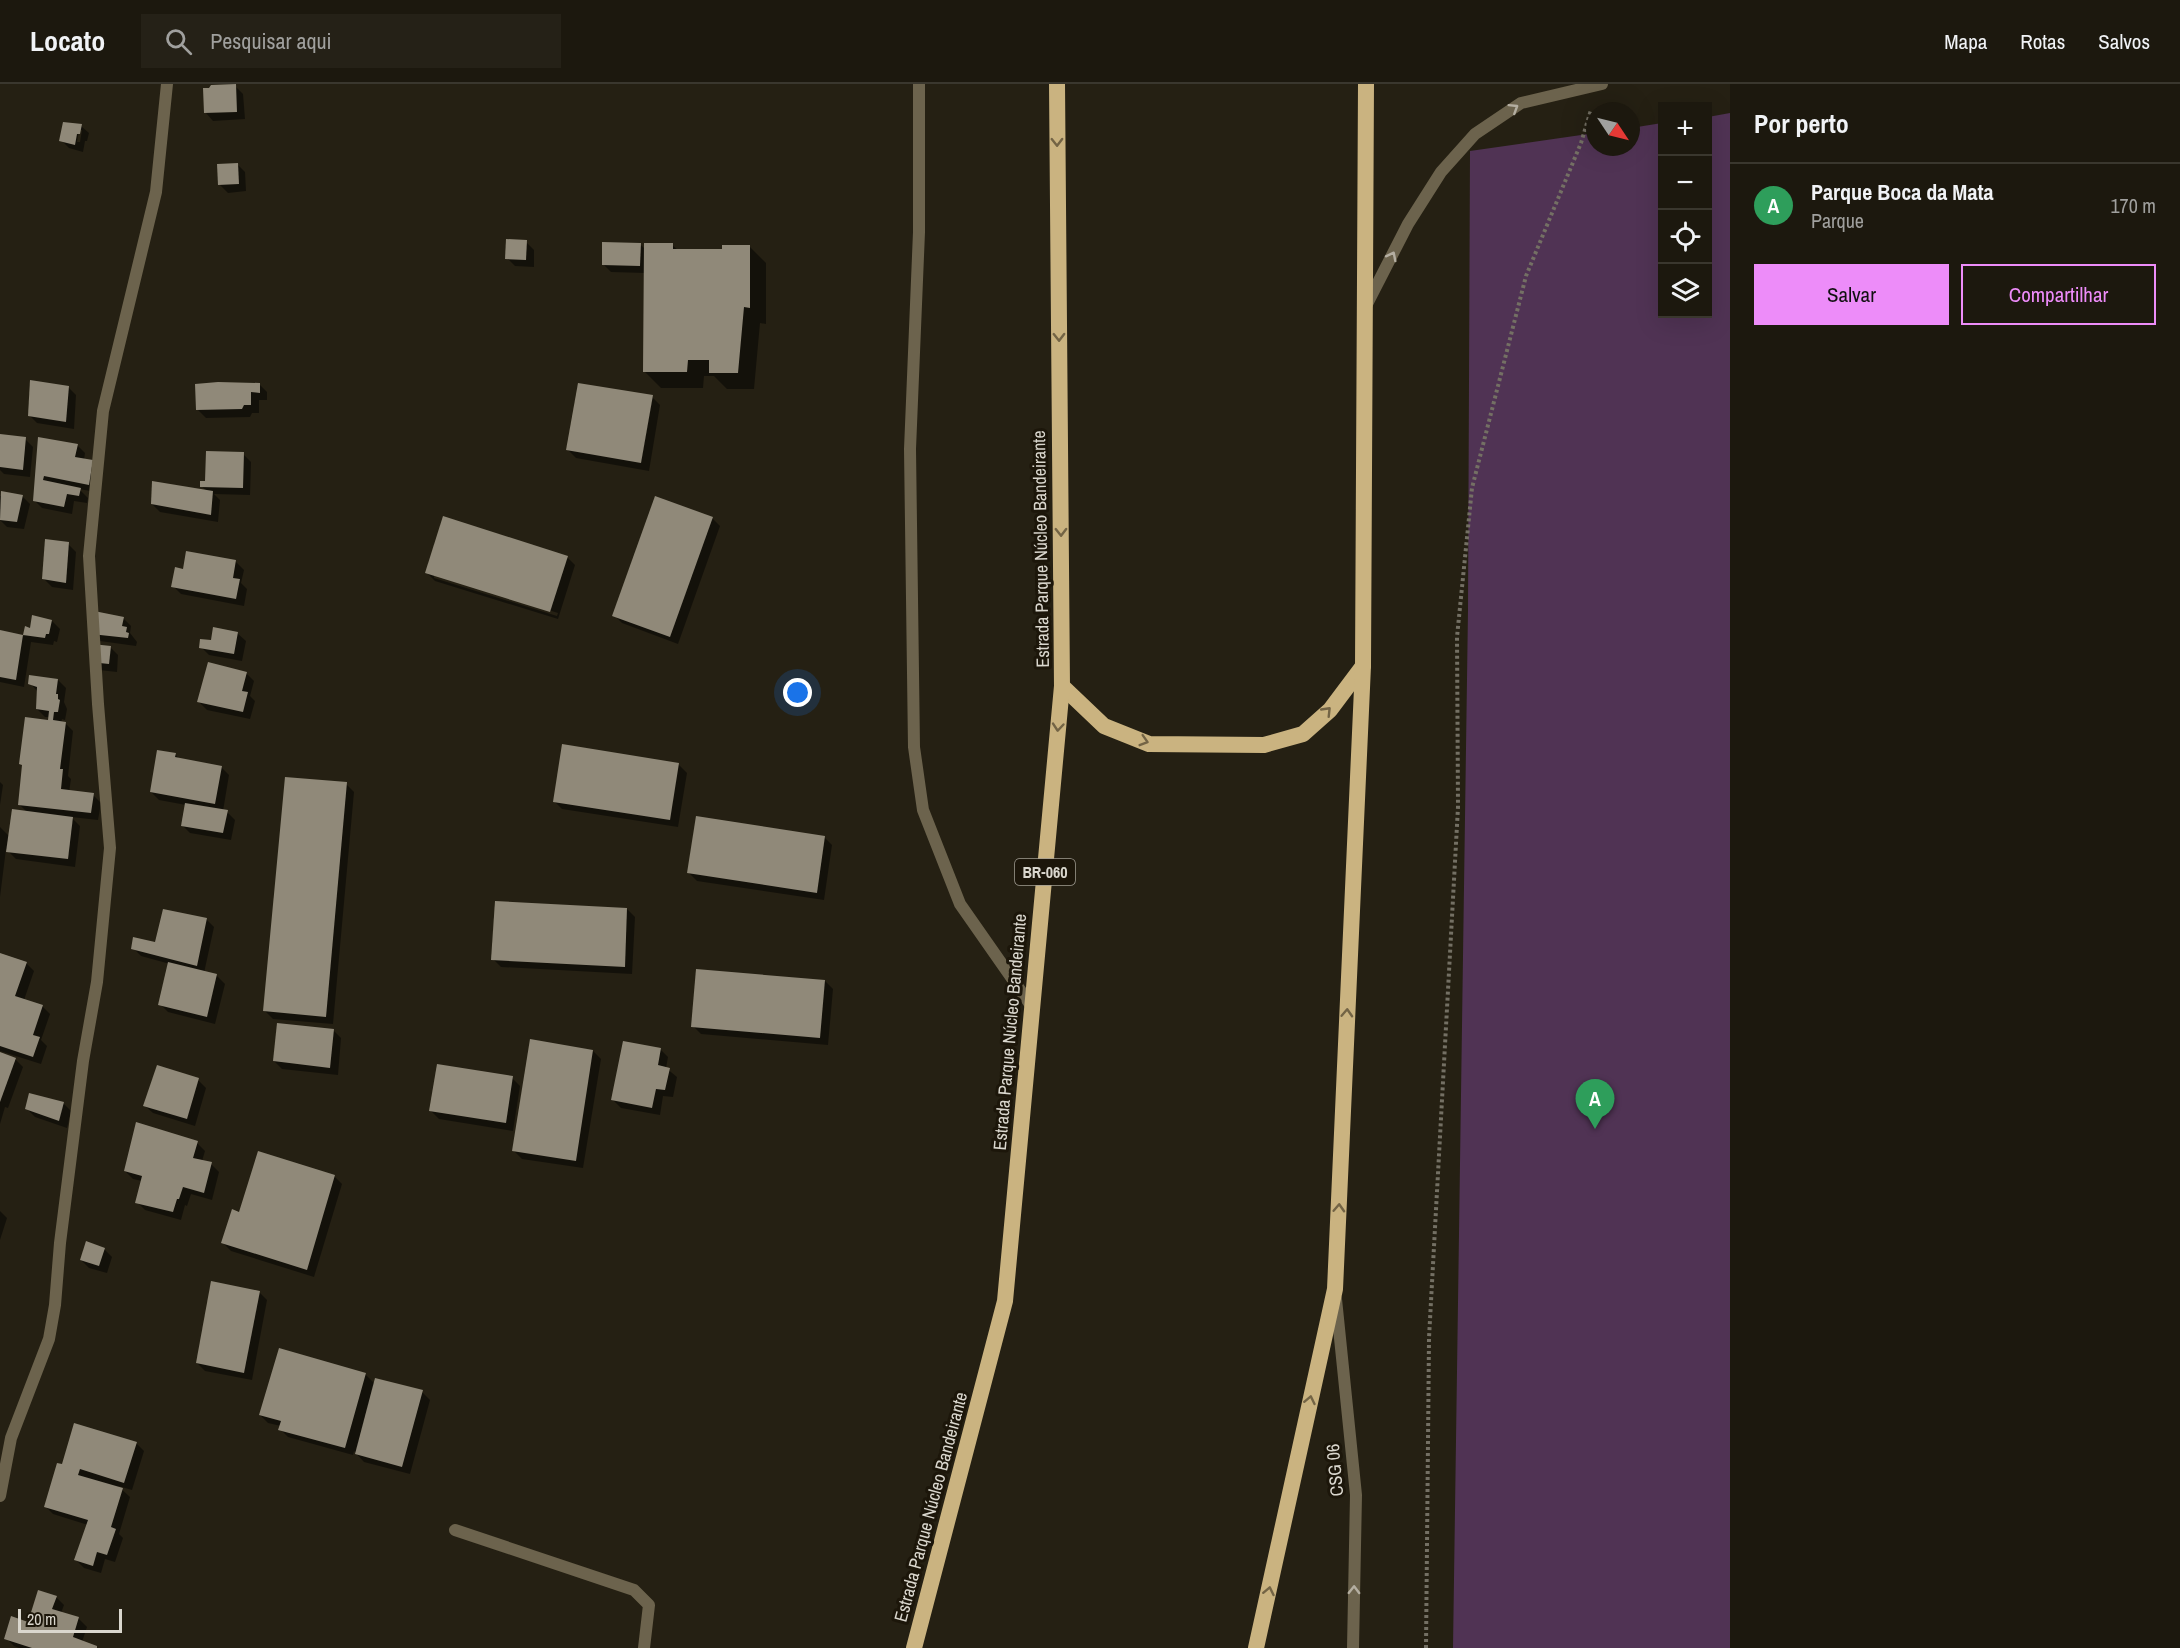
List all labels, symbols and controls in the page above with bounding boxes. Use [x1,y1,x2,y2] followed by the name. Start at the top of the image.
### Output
[141,14,561,68] search box
[30,22,105,60] text: Locato
[162,25,195,58] icon: search
[210,26,332,56] text: Pesquisar aqui
[1944,27,1987,56] text: Mapa
[2020,27,2065,56] text: Rotas
[2098,27,2150,56] text: Salvos
[1586,102,1640,156] north arrow
[1658,102,1712,318] map controls
[1658,102,1712,156] button: +
[1508,104,1518,116] one-way arrow
[1754,106,1849,141] text: Por perto
[1051,138,1063,147] one-way arrow
[1658,156,1712,210] button: −
[1811,177,1993,207] text: Parque Boca da Mata
[1768,192,1779,219] text: A
[2110,192,2156,219] text: 170 m
[1811,207,1864,234] text: Parque
[1658,210,1712,264] button: locate
[1384,251,1396,262] one-way arrow
[1658,264,1712,318] button: layers
[1754,264,1949,325] button: Salvar
[1961,264,2156,325] button: Compartilhar
[1053,333,1065,342] one-way arrow
[1026,430,1055,668] street label: Estrada Parque Núcleo Bandeirante
[1055,528,1067,537] one-way arrow
[783,678,812,707] your location
[1320,708,1331,719] one-way arrow
[1052,723,1065,732] one-way arrow
[1138,734,1149,746] one-way arrow
[1015,859,1075,885] road number: BR-060
[987,913,1032,1151] street label: Estrada Parque Núcleo Bandeirante
[1341,1009,1354,1018] one-way arrow
[1576,1080,1614,1129] pin: A
[1332,1204,1345,1213] one-way arrow
[888,1389,973,1625] street label: Estrada Parque Núcleo Bandeirante
[1303,1396,1316,1406] one-way arrow
[1320,1443,1349,1497] street label: CSG 06
[1348,1585,1360,1594] one-way arrow
[1261,1586,1274,1596] one-way arrow
[18,1606,122,1634] scale bar
[27,1608,56,1630] text: 20 m

